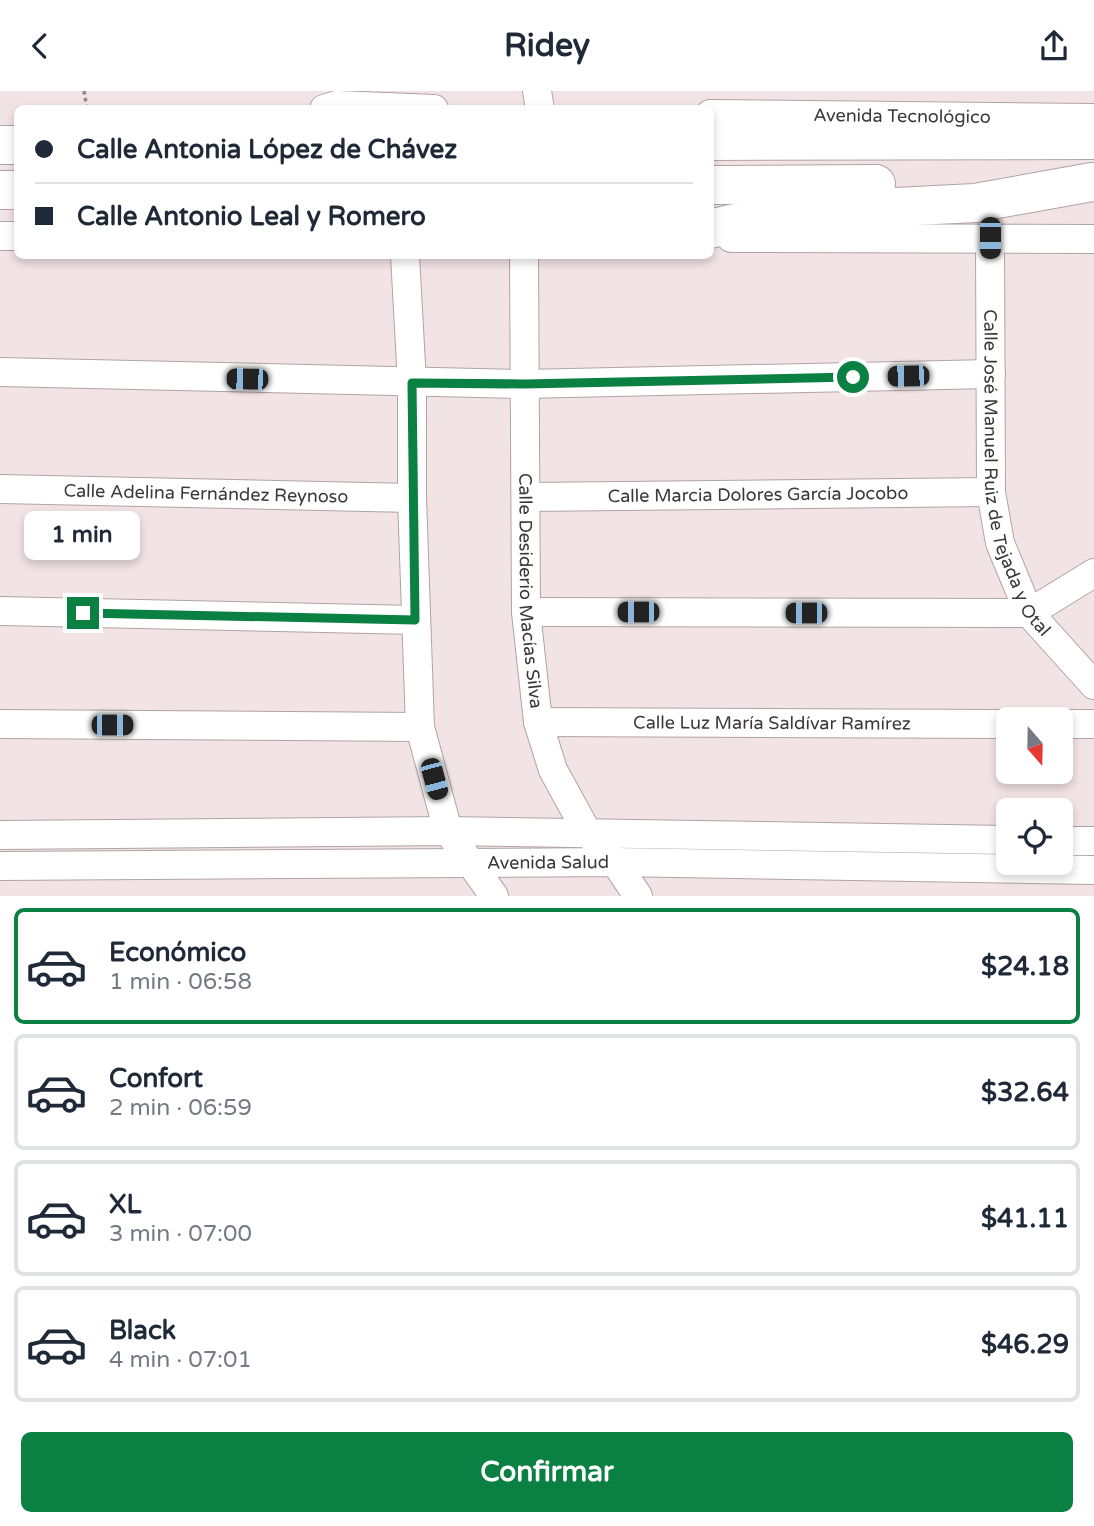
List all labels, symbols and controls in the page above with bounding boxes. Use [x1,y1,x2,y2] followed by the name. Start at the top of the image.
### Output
[21,27,59,65] icon: back
[504,27,590,65] text: Ridey
[1035,27,1073,65] icon: share
[813,104,991,128] street label: Avenida Tecnológico
[77,134,457,165] text: Calle Antonia López de Chávez
[77,201,426,232] text: Calle Antonio Leal y Romero
[980,217,1001,259] car
[979,309,1055,641] street label: Calle José Manuel Ruiz de Tejada y Otal
[837,361,869,393] route start
[887,365,930,387] car
[226,368,269,390] car
[514,473,547,710] street label: Calle Desiderio Macías Silva
[63,479,349,508] street label: Calle Adelina Fernández Reynoso
[608,482,909,507] street label: Calle Marcia Dolores García Jocobo
[25,511,141,561] callout: 1 min
[51,521,113,549] text: 1 min
[67,597,99,629] route end
[618,602,660,623] car
[786,603,828,624] car
[996,707,1073,784] north arrow
[996,707,1073,875] map controls
[633,711,911,735] street label: Calle Luz María Saldívar Ramírez
[92,715,134,736] car
[419,756,450,802] car
[996,798,1073,875] button: locate
[487,851,609,874] street label: Avenida Salud
[25,935,88,998] icon: car
[109,937,246,968] text: Económico
[981,951,1069,982] text: $24.18
[109,968,252,996] text: 1 min · 06:58
[25,1061,88,1124] icon: car
[109,1063,203,1094] text: Confort
[981,1077,1069,1108] text: $32.64
[109,1094,252,1122] text: 2 min · 06:59
[25,1187,88,1250] icon: car
[109,1189,141,1220] text: XL
[981,1203,1069,1234] text: $41.11
[109,1220,252,1248] text: 3 min · 07:00
[25,1313,88,1376] icon: car
[109,1315,176,1346] text: Black
[981,1329,1069,1360] text: $46.29
[109,1346,252,1374] text: 4 min · 07:01
[21,1432,1073,1512] button: Confirmar

